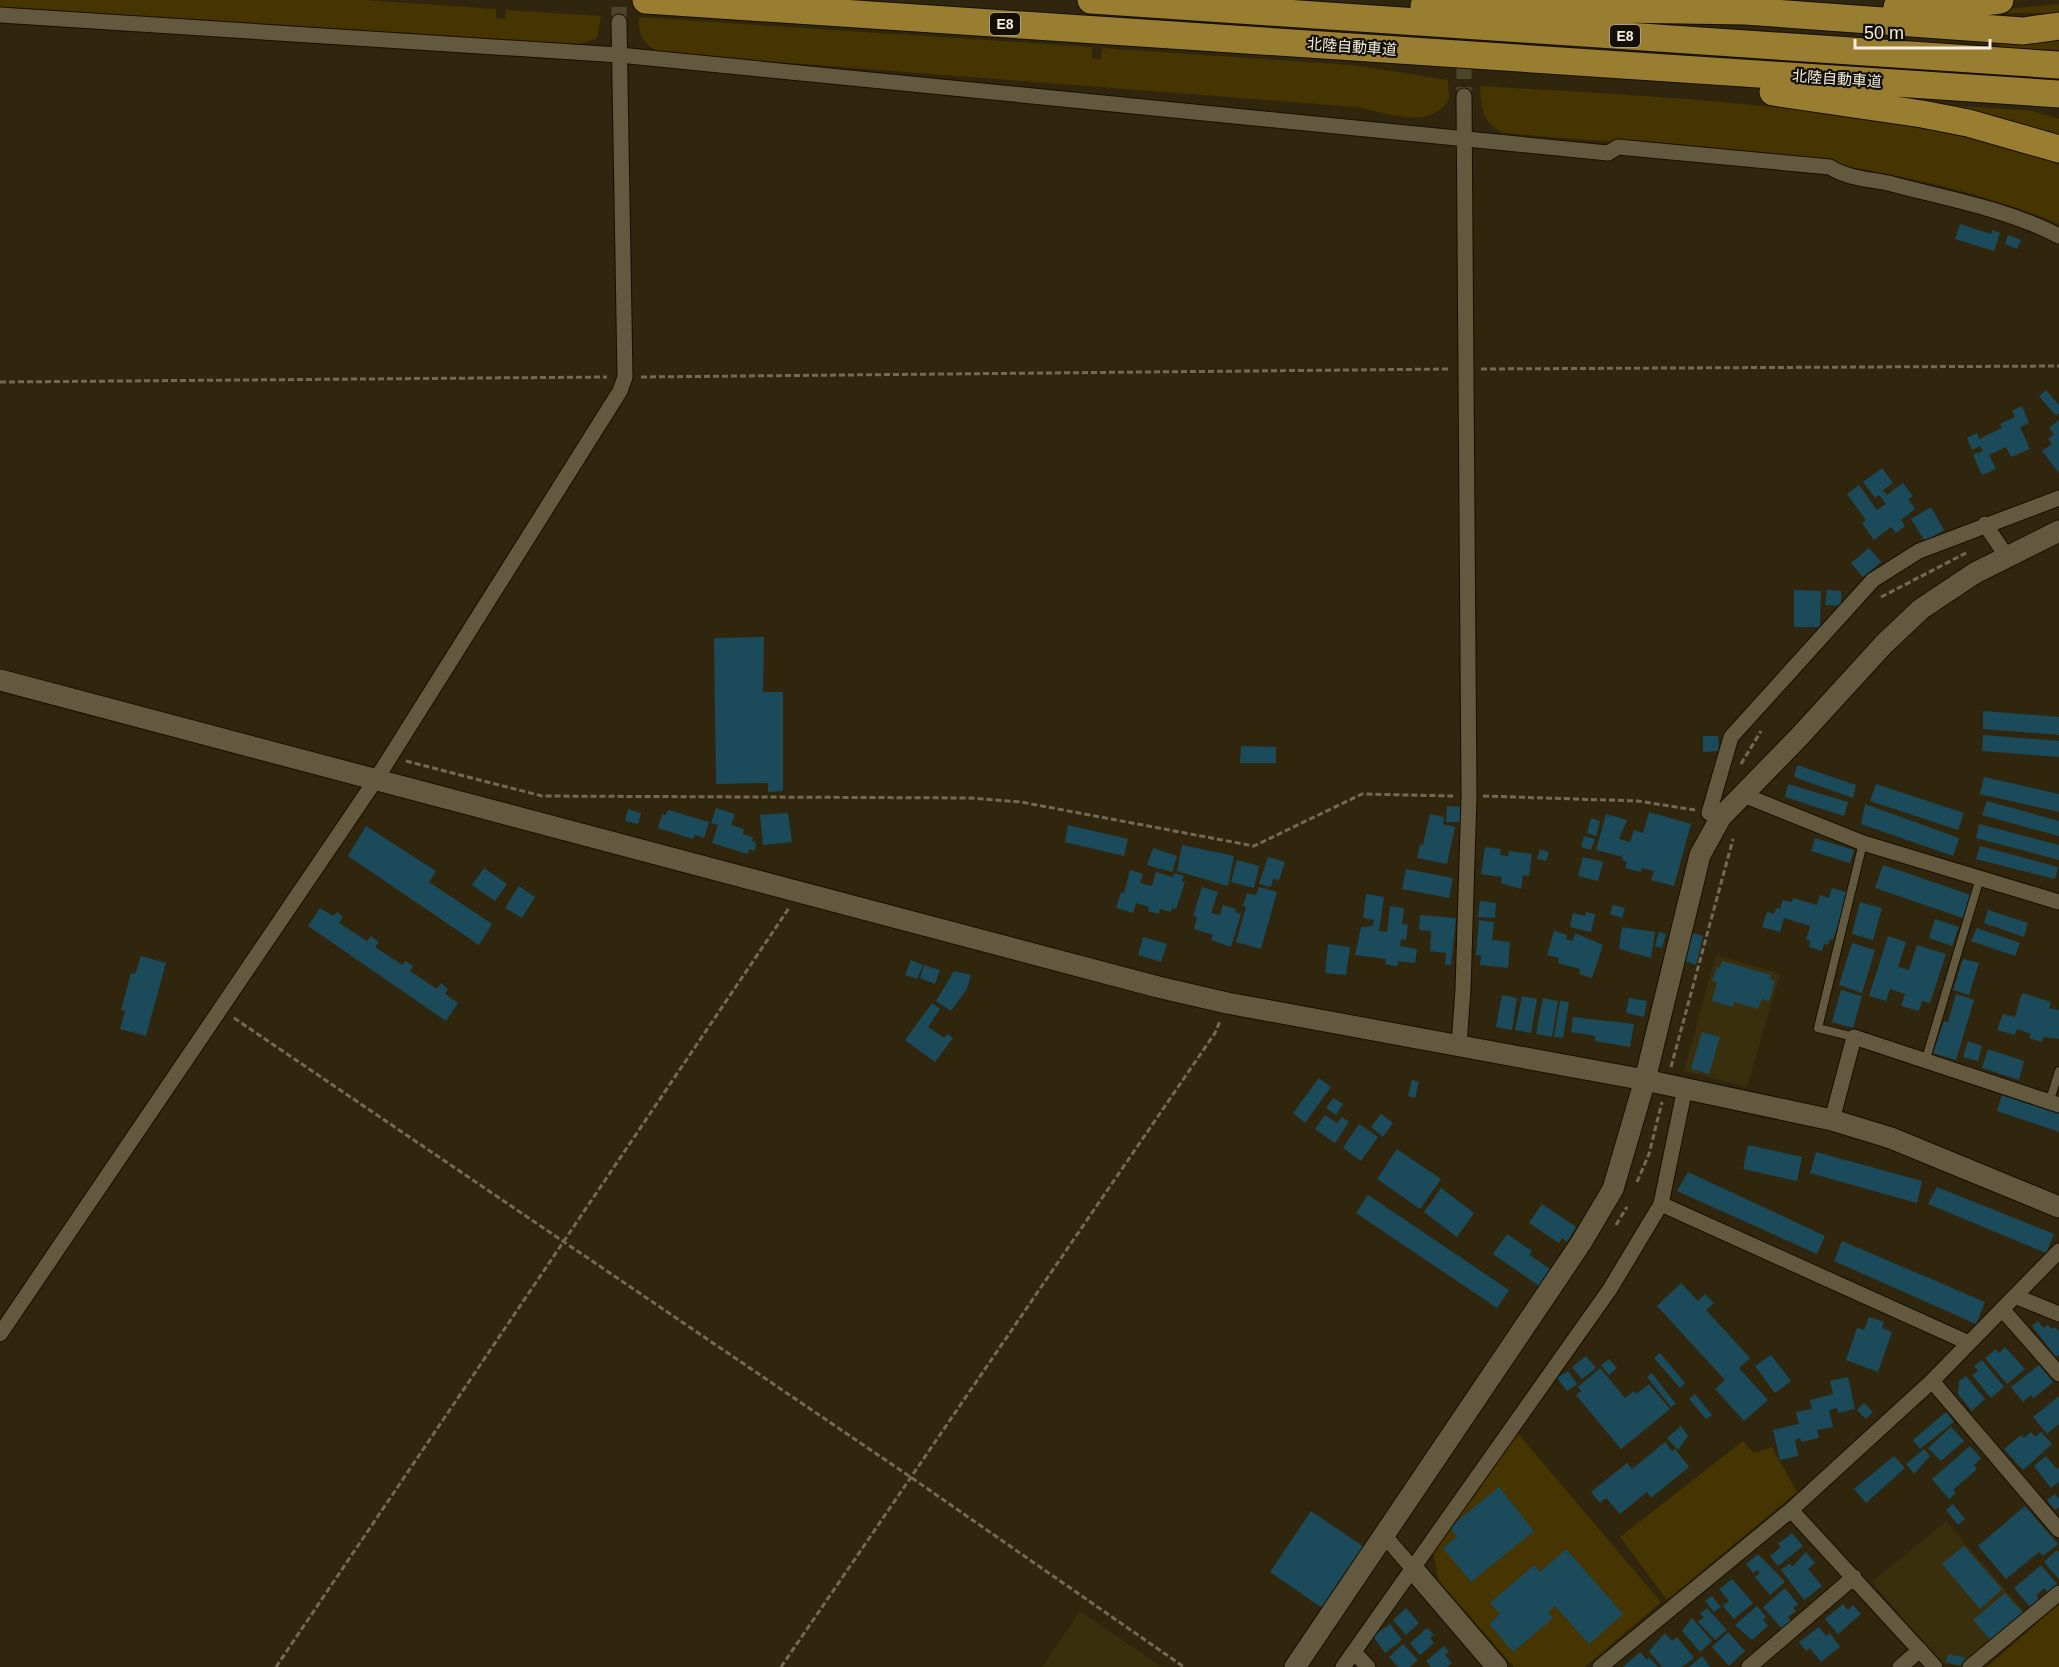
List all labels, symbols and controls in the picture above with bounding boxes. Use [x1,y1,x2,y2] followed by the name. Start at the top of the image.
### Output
[1855,12,1990,50] scale bar
[990,13,1020,35] road number: E8
[1864,23,1904,43] text: 50 m
[1610,25,1640,47] road number: E8
[1307,35,1398,58] street label: 北陸自動車道
[1792,67,1883,90] street label: 北陸自動車道

